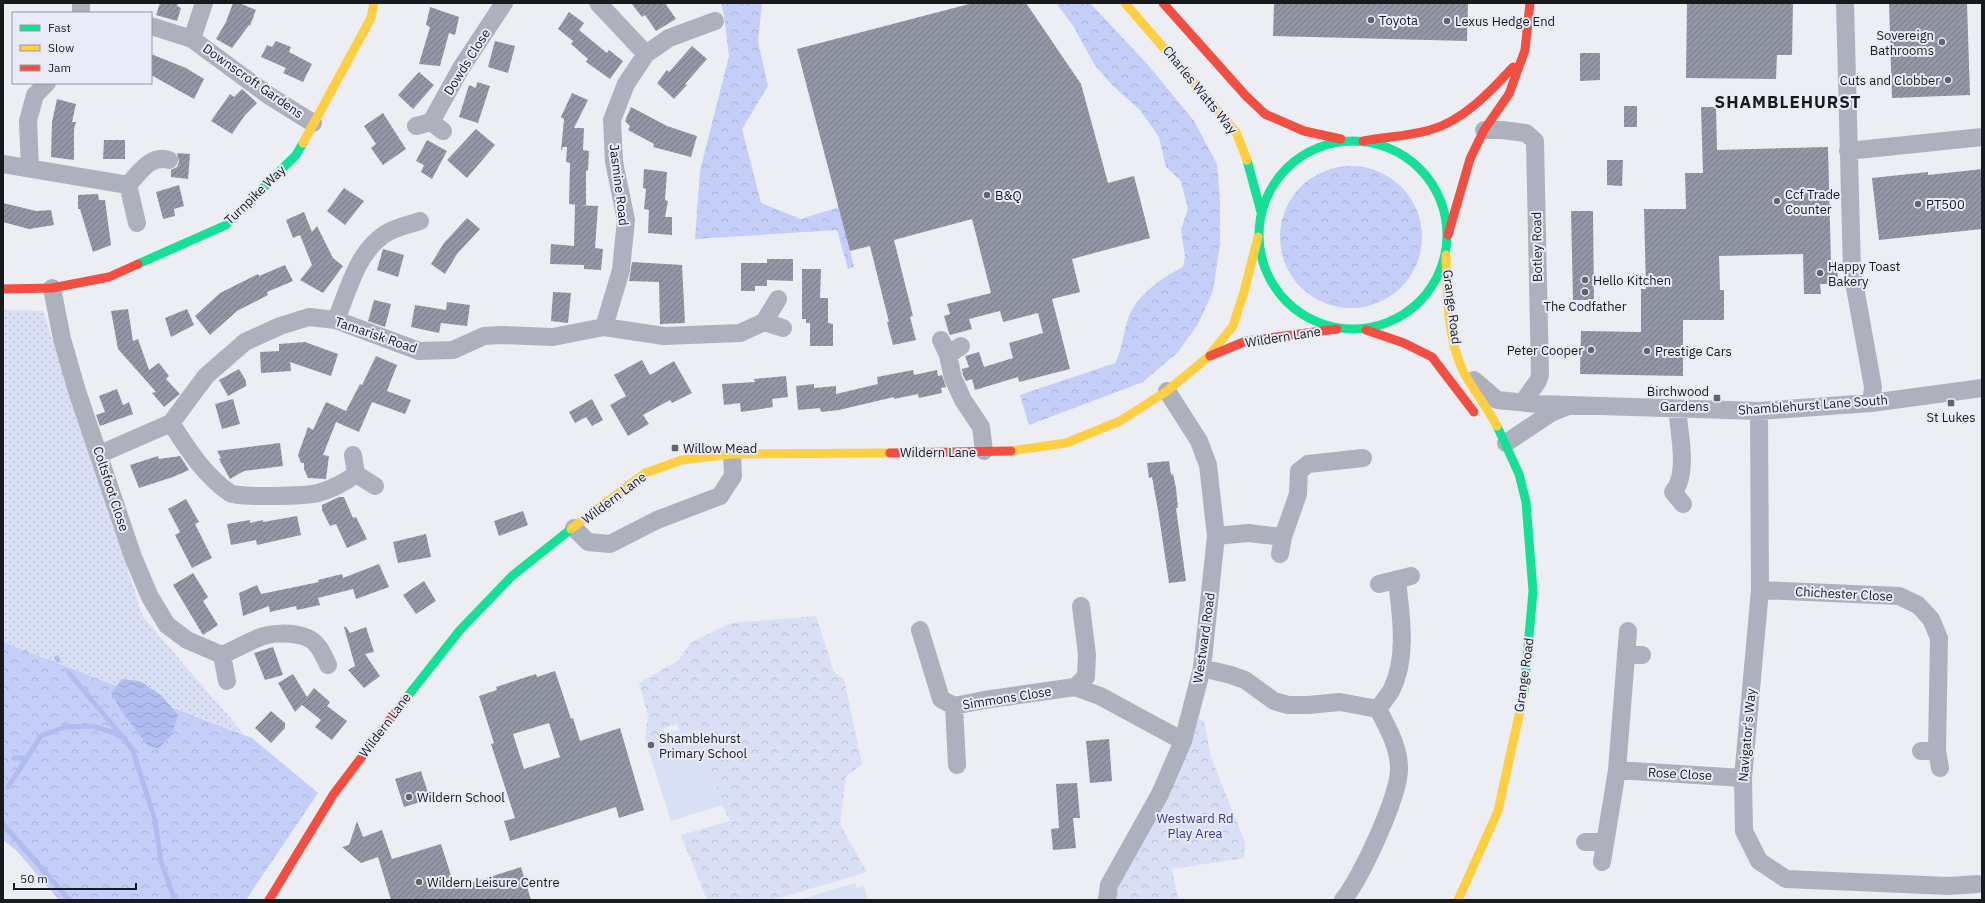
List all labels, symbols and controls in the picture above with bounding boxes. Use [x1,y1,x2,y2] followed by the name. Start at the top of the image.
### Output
[12,12,152,84] legend
[1379,12,1418,29] place label: Toyota
[1455,13,1555,30] place label: Lexus Hedge End
[1366,15,1376,25] marker: Toyota
[1442,16,1452,26] marker: Lexus Hedge End
[48,20,71,35] text: Fast
[440,26,494,98] street label: Dowds Close
[1870,27,1934,59] place label: Sovereign Bathrooms
[1937,37,1947,47] marker: Sovereign Bathrooms
[48,40,74,55] text: Slow
[199,40,307,122] street label: Downscroft Gardens
[1159,42,1241,138] street label: Charles Watts Way
[48,60,71,75] text: Jam
[1840,72,1940,89] place label: Cuts and Clobber
[1943,75,1953,85] marker: Cuts and Clobber
[1715,91,1861,113] district label: SHAMBLEHURST
[606,143,632,227] street label: Jasmine Road
[221,161,290,228] street label: Turnpike Way
[1785,186,1840,218] place label: Ccf Trade Counter
[995,187,1022,204] place label: B&Q
[982,190,992,200] marker: B&Q
[1772,196,1782,206] marker: Ccf Trade Counter
[1926,196,1965,213] place label: PT500
[1913,199,1923,209] marker: PT500
[1528,212,1546,282] street label: Botley Road
[1828,258,1900,290] place label: Happy Toast Bakery
[1815,268,1825,278] marker: Happy Toast Bakery
[1439,269,1465,345] street label: Grange Road
[1593,272,1671,289] place label: Hello Kitchen
[1580,275,1590,285] marker: Hello Kitchen
[1580,287,1590,297] marker: The Codfather
[1544,298,1627,315] place label: The Codfather
[333,313,419,357] street label: Tamarisk Road
[1244,323,1322,351] street label: Wildern Lane
[1507,342,1583,359] place label: Peter Cooper
[1655,343,1732,360] place label: Prestige Cars
[1586,345,1596,355] marker: Peter Cooper
[1642,346,1652,356] marker: Prestige Cars
[1647,383,1709,415] place label: Birchwood Gardens
[1738,391,1888,419] street label: Shamblehurst Lane South
[1712,393,1722,403] marker: Birchwood Gardens
[1946,398,1956,408] marker: St Lukes
[1926,409,1976,426] place label: St Lukes
[683,440,757,457] place label: Willow Mead
[670,443,680,453] marker: Willow Mead
[89,444,133,534] street label: Coltsfoot Close
[900,444,976,461] street label: Wildern Lane
[578,468,650,528] street label: Wildern Lane
[1795,583,1893,605] street label: Chichester Close
[1189,592,1219,684] street label: Westward Road
[1510,637,1538,713] street label: Grange Road
[961,683,1053,713] street label: Simmons Close
[1734,687,1760,782] street label: Navigator's Way
[355,689,415,761] street label: Wildern Lane
[659,730,748,762] place label: Shamblehurst Primary School
[646,740,656,750] marker: Shamblehurst Primary School
[1647,764,1713,784] street label: Rose Close
[417,789,505,806] place label: Wildern School
[404,792,414,802] marker: Wildern School
[1156,810,1234,842] park label: Westward Rd Play Area
[14,865,136,891] scale bar
[20,871,48,886] text: 50 m
[427,874,560,891] place label: Wildern Leisure Centre
[414,877,424,887] marker: Wildern Leisure Centre

